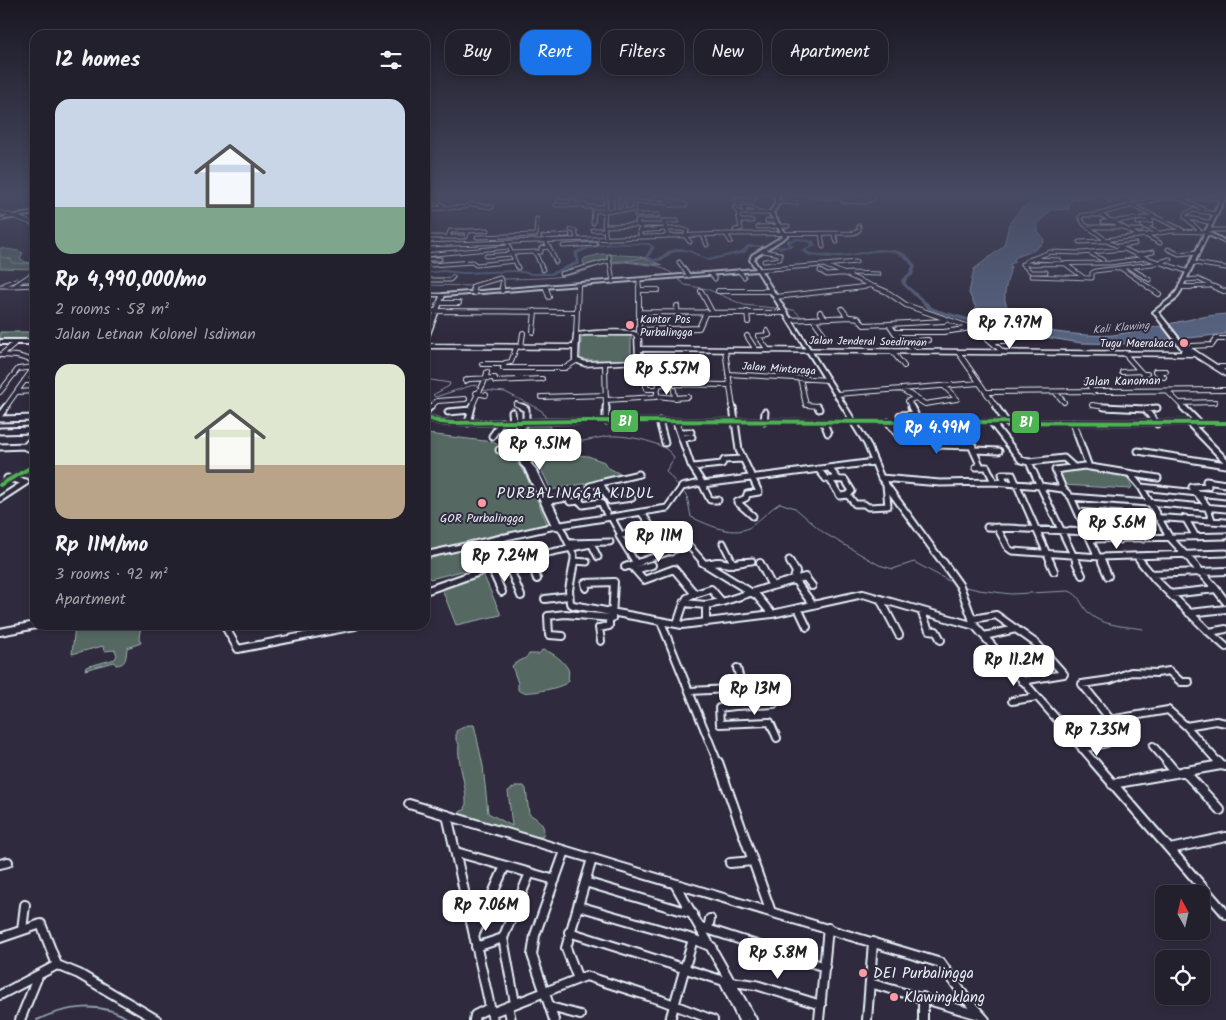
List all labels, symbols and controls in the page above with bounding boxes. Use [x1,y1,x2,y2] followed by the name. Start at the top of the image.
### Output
[445,30,510,75] chip: Buy
[520,30,591,75] chip: Rent
[601,30,684,75] chip: Filters
[694,30,762,75] chip: New
[772,30,888,75] chip: Apartment
[55,44,140,77] text: 12 homes
[377,46,405,74] icon: filters
[185,131,275,221] icon: home
[55,264,207,297] text: Rp 4,990,000/mo
[55,297,169,322] text: 2 rooms · 58 m²
[958,308,1062,350] pin: Rp 7.97M
[640,311,693,342] place label: Kantor Pos Purbalingga
[978,311,1042,336] text: Rp 7.97M
[1092,316,1151,339] water label: Kali Klawing
[624,319,636,331] marker: Kantor Pos Purbalingga
[55,322,256,347] text: Jalan Letnan Kolonel Isdiman
[809,332,927,352] street label: Jalan Jenderal Soedirman
[1100,335,1174,353] place label: Tugu Maerakaca
[1178,337,1190,349] marker: Tugu Maerakaca
[615,354,719,396] pin: Rp 5.57M
[635,357,699,382] text: Rp 5.57M
[741,357,817,381] street label: Jalan Mintaraga
[1083,371,1161,392] street label: Jalan Kanoman
[185,396,275,486] icon: home
[610,409,639,433] line badge: B1
[1011,410,1040,434] line badge: B1
[619,411,632,433] text: B1
[885,412,989,455] pin: Rp 4.99M
[1020,412,1033,434] text: B1
[904,416,970,441] text: Rp 4.99M
[488,428,592,471] pin: Rp 9.51M
[509,432,571,457] text: Rp 9.51M
[497,482,655,506] district label: PURBALINGGA KIDUL
[476,497,488,509] marker: GOR Purbalingga
[1071,508,1163,550] pin: Rp 5.6M
[440,509,524,528] place label: GOR Purbalingga
[1088,511,1146,536] text: Rp 5.6M
[618,520,700,563] pin: Rp 11M
[636,524,682,549] text: Rp 11M
[55,529,148,562] text: Rp 11M/mo
[453,540,557,583] pin: Rp 7.24M
[472,544,538,569] text: Rp 7.24M
[55,562,168,587] text: 3 rooms · 92 m²
[55,587,126,612] text: Apartment
[962,644,1066,687] pin: Rp 11.2M
[984,648,1044,673] text: Rp 11.2M
[714,674,796,716] pin: Rp 13M
[730,677,780,702] text: Rp 13M
[1045,714,1149,757] pin: Rp 7.35M
[1065,718,1129,743] text: Rp 7.35M
[1155,885,1210,940] north arrow
[1155,885,1210,1005] map controls
[434,890,538,932] pin: Rp 7.06M
[454,893,518,918] text: Rp 7.06M
[732,938,824,980] pin: Rp 5.8M
[749,941,807,966] text: Rp 5.8M
[1155,950,1210,1005] button: locate
[873,962,974,986] place label: DEI Purbalingga
[857,967,869,979] marker: DEI Purbalingga
[904,986,985,1010] place label: Klawingklang
[888,991,900,1003] marker: Klawingklang

